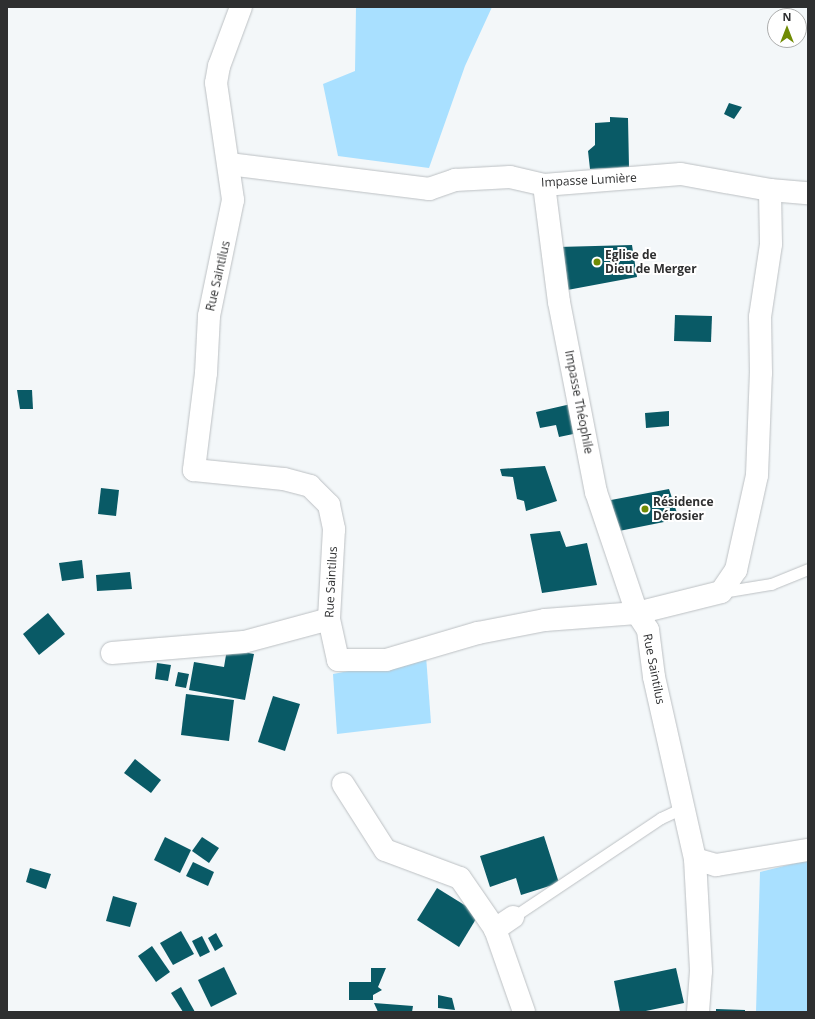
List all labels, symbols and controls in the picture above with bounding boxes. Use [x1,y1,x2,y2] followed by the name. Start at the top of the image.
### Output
[767,8,807,48] north arrow
[783,9,791,24] text: N
[541,170,637,190] street label: Impasse Lumière
[203,239,233,313] street label: Rue Saintilus
[605,248,697,276] place label: Eglise de Dieu de Merger
[592,257,602,267] marker: Eglise de Dieu de Merger
[562,349,596,455] street label: Impasse Théophile
[653,495,713,523] place label: Résidence Dérosier
[640,504,650,514] marker: Résidence Dérosier
[322,546,340,618] street label: Rue Saintilus
[640,632,668,706] street label: Rue Saintilus

